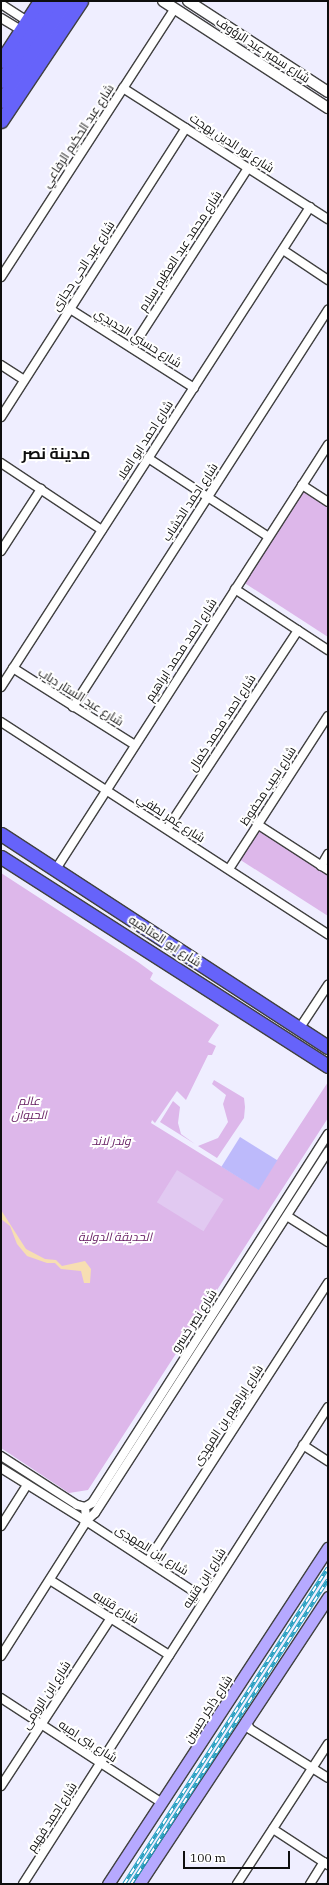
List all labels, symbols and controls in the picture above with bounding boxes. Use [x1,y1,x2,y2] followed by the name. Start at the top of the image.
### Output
[213,14,313,86] street label: شارع سمير عبد الرؤوف
[39,82,117,190] street label: شارع عبد الحكيم الرفاعي
[187,110,277,176] street label: شارع نور الدين بهجت
[136,188,224,314] street label: شارع محمد عبد العظيم سلام
[49,218,117,314] street label: شارع عبد الحى حجازى
[92,305,184,371] street label: شارع حسني الحديدي
[114,398,176,482] street label: شارع احمد ابو العلا
[22,443,90,463] district label: مدينة نصر
[159,460,221,544] street label: شارع احمد الخشاب
[142,596,220,704] street label: شارع احمد محمد ابراهيم
[36,665,126,729] street label: شارع عبد الستار دياب
[185,672,259,774] street label: شارع احمد محمد كمال
[237,744,299,828] street label: شارع نجيب محفوظ
[134,791,208,845] street label: شارع عمر لطفي
[126,912,204,970] street label: شارع ابو العتاهيه
[11,1094,47,1122] park label: عالم الحيوان
[91,1134,131,1148] park label: وندر لاند
[78,1230,152,1244] park label: الحديقة الدولية
[168,1287,220,1355] street label: شارع نصر خسرو
[190,1362,266,1468] street label: شارع ابراهيم بن المهدى
[113,1522,191,1578] street label: شارع ابن المهدى
[179,1545,229,1611] street label: شارع ابن قتيبه
[91,1587,141,1627] street label: شارع قتيبه
[19,1658,73,1732] street label: شارع ابن الرومى
[181,1672,235,1746] street label: شارع ذاكر حسين
[56,1717,120,1765] street label: شارع بنى اميه
[24,1780,80,1854] street label: شارع احمد فهيم
[185,1843,292,1869] scale bar
[190,1850,226,1865] text: 100 m

